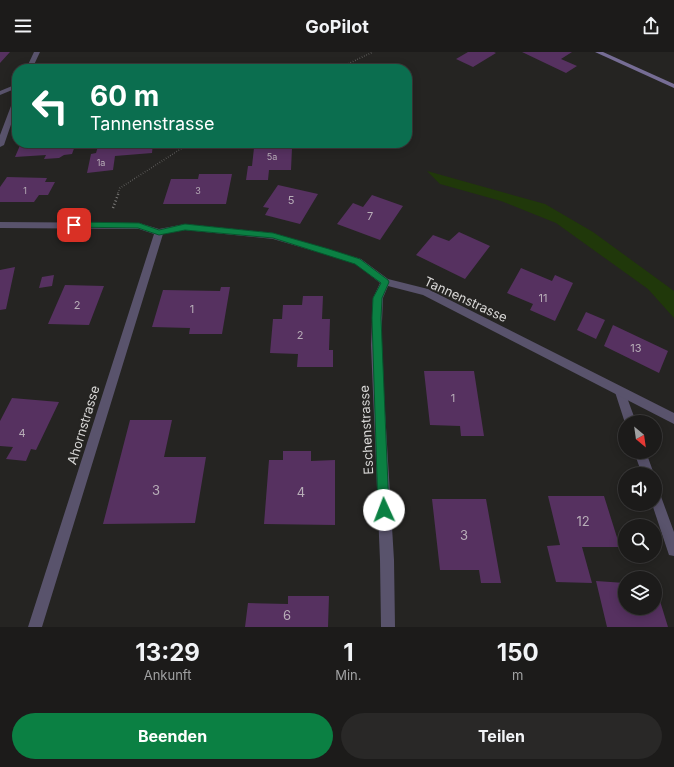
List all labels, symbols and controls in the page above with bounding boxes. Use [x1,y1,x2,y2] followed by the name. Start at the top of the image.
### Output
[12,15,34,37] icon: menu
[640,15,662,37] icon: share
[305,16,369,37] text: GoPilot
[90,79,159,113] text: 60 m
[24,80,76,132] icon: left
[90,113,215,134] text: Tannenstrasse
[267,151,277,162] house number: 5a
[97,157,105,168] house number: 1a
[23,185,27,196] house number: 1
[195,185,201,196] house number: 3
[288,193,295,207] house number: 5
[57,208,91,242] pin
[367,209,373,223] house number: 7
[63,214,85,236] icon: arrive
[422,273,510,325] street label: Tannenstrasse
[539,291,547,305] house number: 11
[74,298,80,312] house number: 2
[190,302,194,316] house number: 1
[297,328,303,342] house number: 2
[630,341,642,355] house number: 13
[63,384,103,466] street label: Ahornstrasse
[356,385,376,475] street label: Eschenstrasse
[451,391,455,405] house number: 1
[618,415,662,459] north arrow
[618,415,662,615] map controls
[18,426,26,440] house number: 4
[618,467,662,511] button: sound
[152,482,160,498] house number: 3
[297,484,305,500] house number: 4
[363,489,405,531] position arrow
[576,513,590,529] house number: 12
[618,519,662,563] button: search
[460,527,468,543] house number: 3
[618,571,662,615] button: layers
[283,607,291,623] house number: 6
[135,638,200,667] text: 13:29
[343,638,354,667] text: 1
[497,638,539,667] text: 150
[144,667,191,683] text: Ankunft
[335,667,361,683] text: Min.
[512,667,523,683] text: m
[12,713,333,759] button: Beenden
[341,713,662,759] button: Teilen

